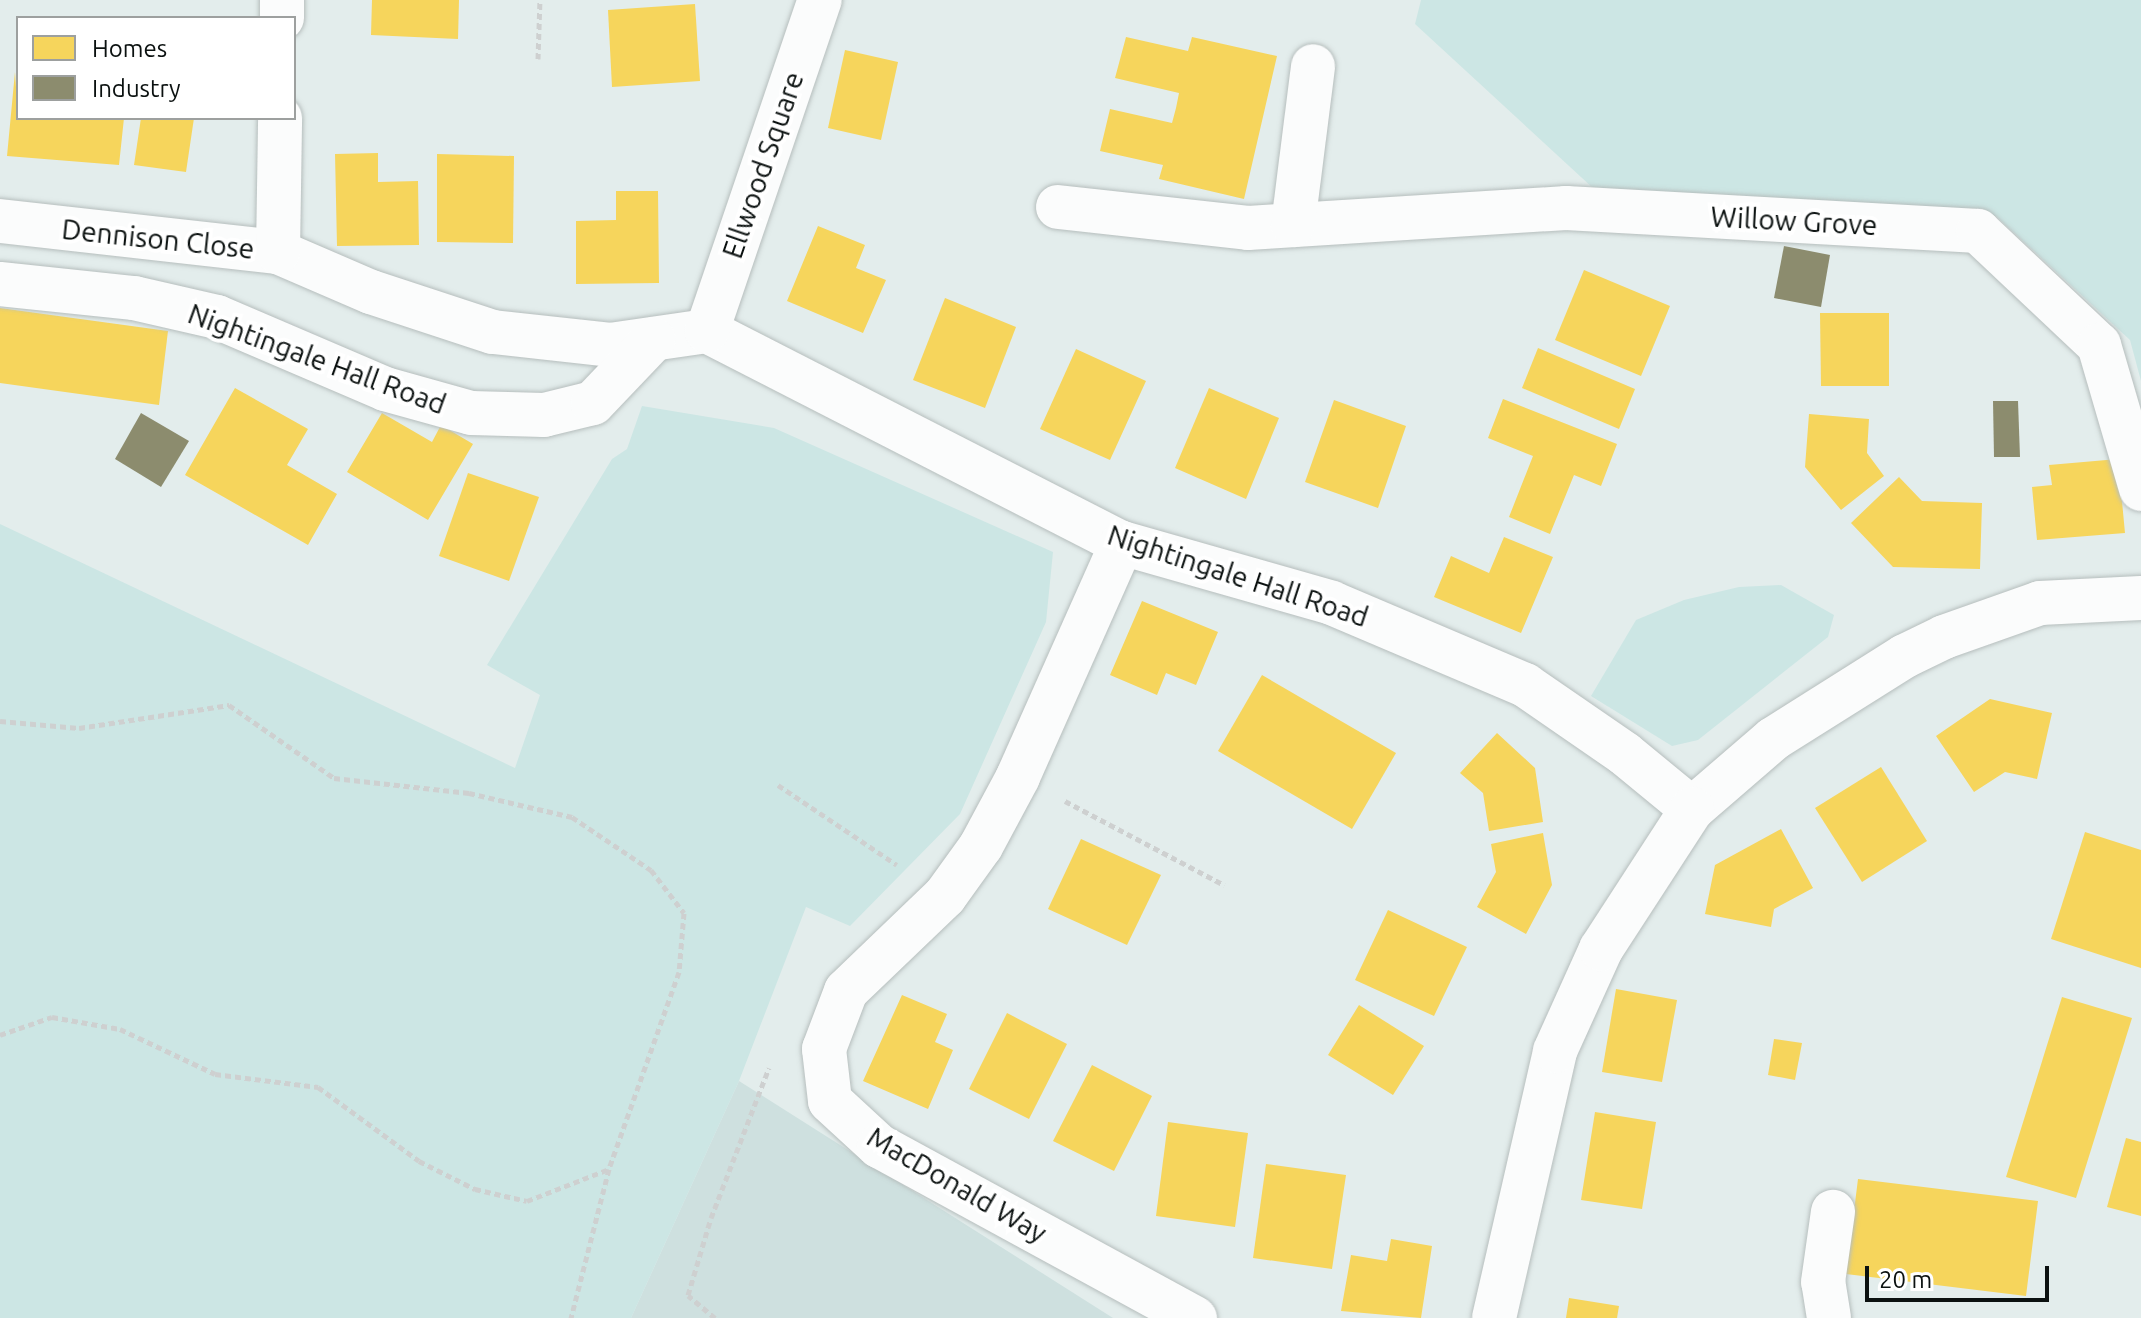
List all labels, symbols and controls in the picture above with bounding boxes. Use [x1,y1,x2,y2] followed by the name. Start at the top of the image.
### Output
[16,16,296,120] legend
[92,35,167,62] text: Homes
[715,67,811,263] street label: Ellwood Square
[92,75,181,102] text: Industry
[1710,200,1878,242] street label: Willow Grove
[60,212,256,266] street label: Dennison Close
[183,297,451,421] street label: Nightingale Hall Road
[1104,518,1372,634] street label: Nightingale Hall Road
[861,1120,1053,1250] street label: MacDonald Way
[1869,1250,2053,1300] scale bar
[1879,1266,1932,1293] text: 20 m

